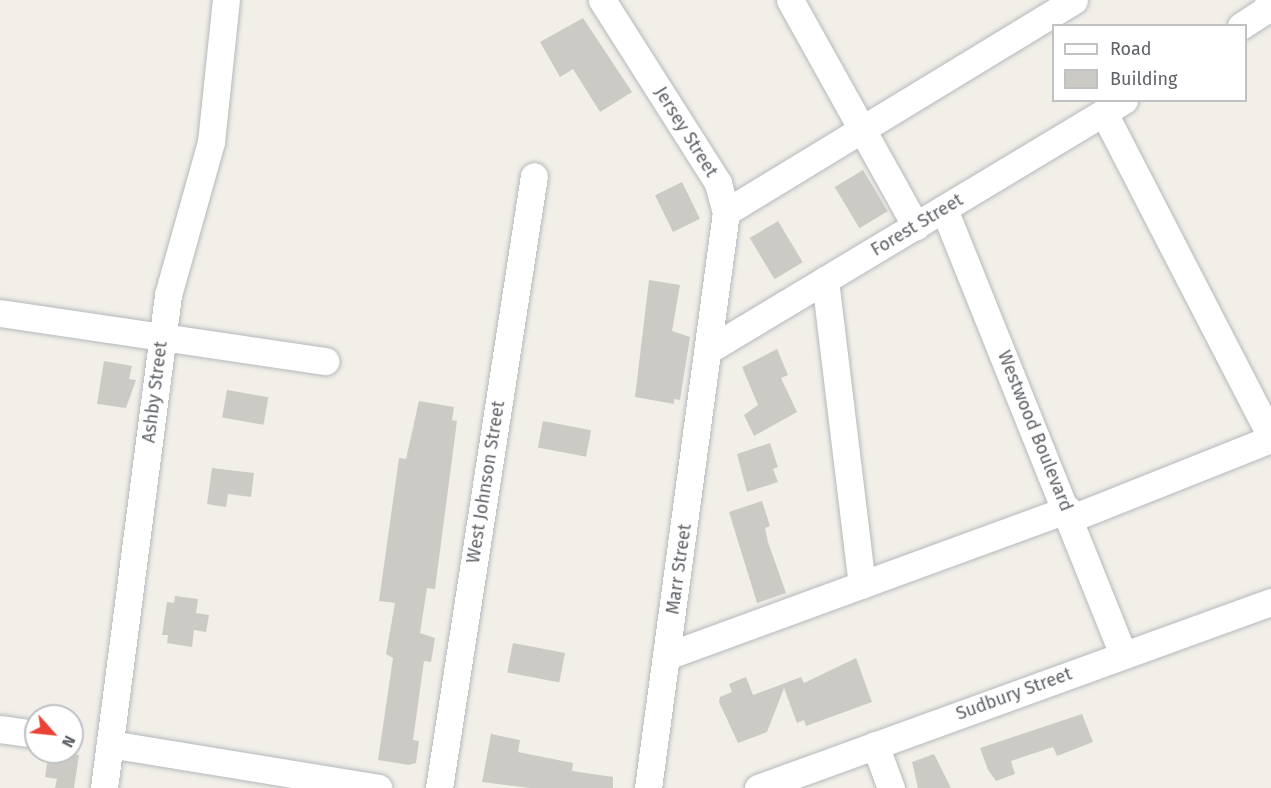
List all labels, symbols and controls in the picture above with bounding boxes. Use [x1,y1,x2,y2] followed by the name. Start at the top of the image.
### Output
[1052,24,1247,102] legend
[1110,38,1152,60] text: Road
[1110,68,1177,90] text: Building
[650,83,722,181] street label: Jersey Street
[867,189,967,261] street label: Forest Street
[138,340,172,444] street label: Ashby Street
[993,348,1077,514] street label: Westwood Boulevard
[462,399,510,565] street label: West Johnson Street
[662,522,696,616] street label: Marr Street
[953,663,1075,725] street label: Sudbury Street
[24,704,84,764] north arrow
[58,732,80,751] text: N

